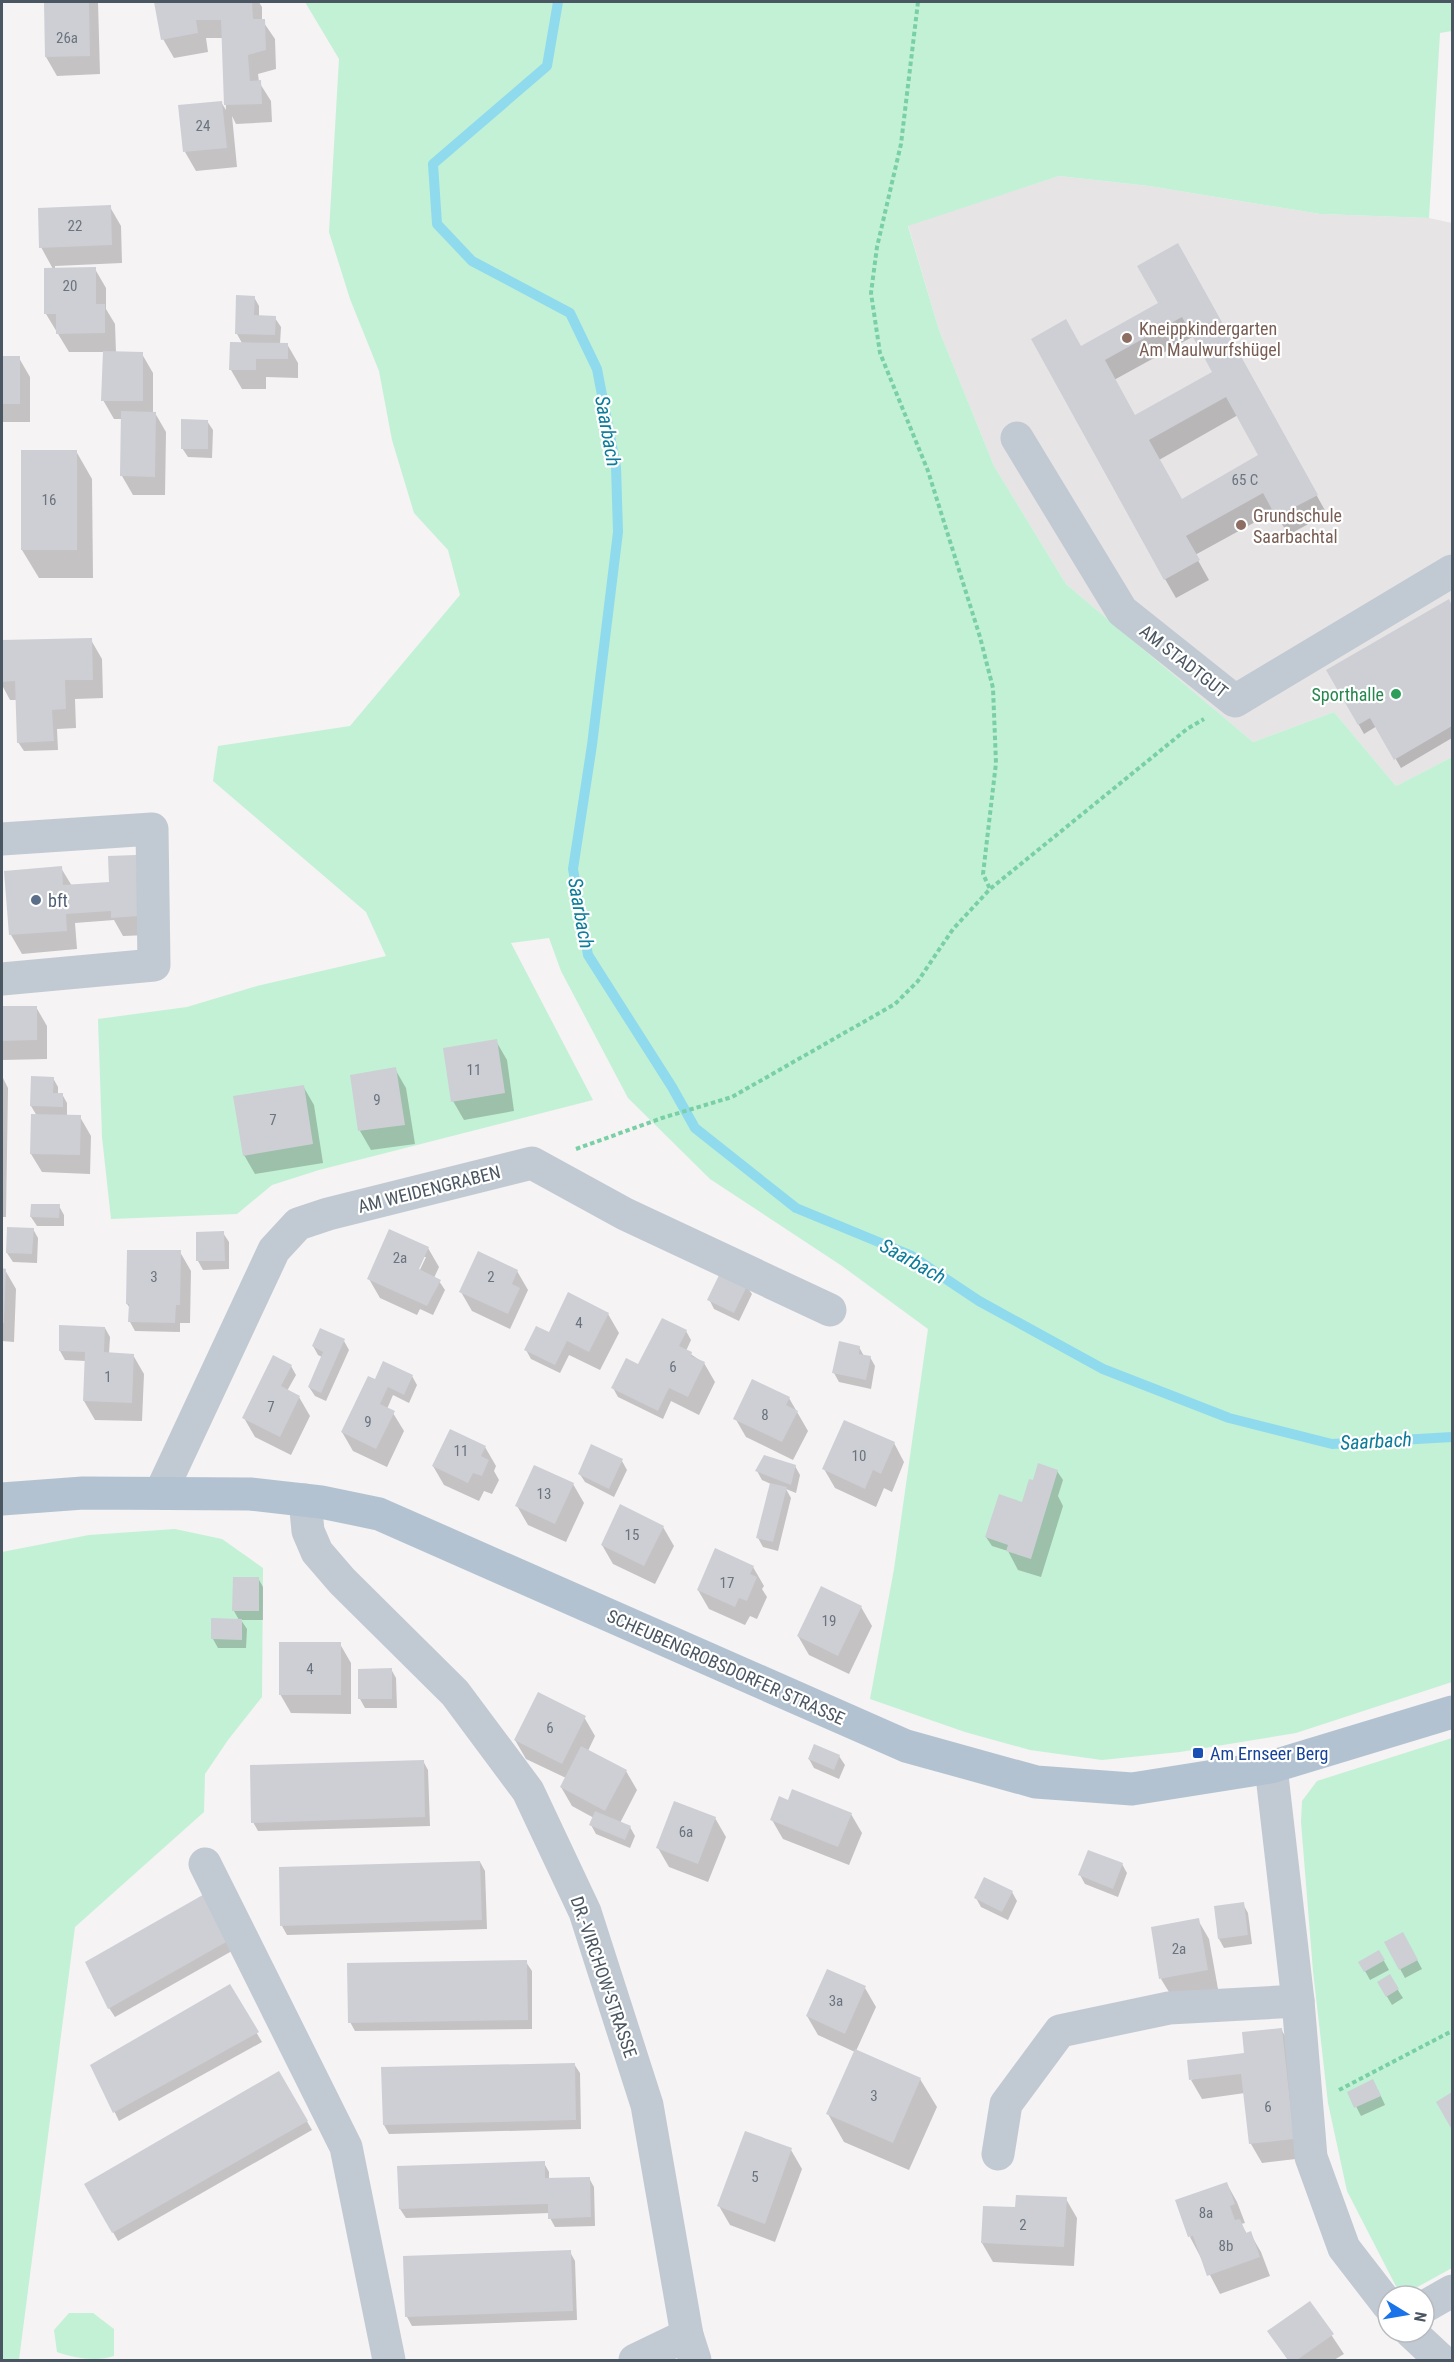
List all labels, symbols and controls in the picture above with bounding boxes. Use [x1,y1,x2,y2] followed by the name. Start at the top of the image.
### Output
[56,29,78,47] house number: 26a
[196,117,210,135] house number: 24
[68,217,82,235] house number: 22
[63,277,77,295] house number: 20
[1139,318,1281,360] place label: Kneippkindergarten Am Maulwurfshügel
[1120,331,1134,345] marker: Kneippkindergarten Am Maulwurfshügel
[590,394,626,468] water label: Saarbach
[1232,471,1258,489] house number: 65 C
[42,491,56,509] house number: 16
[1253,505,1342,547] place label: Grundschule Saarbachtal
[1234,518,1248,532] marker: Grundschule Saarbachtal
[1136,620,1232,702] street label: AM STADTGUT
[1311,684,1384,705] place label: Sporthalle
[1389,687,1403,701] marker: Sporthalle
[563,876,599,950] water label: Saarbach
[48,890,68,911] place label: bft
[29,893,43,907] marker: bft
[467,1061,481,1079] house number: 11
[373,1091,381,1109] house number: 9
[269,1111,277,1129] house number: 7
[356,1161,502,1217] street label: AM WEIDENGRABEN
[876,1233,950,1289] water label: Saarbach
[393,1249,407,1267] house number: 2a
[150,1268,158,1286] house number: 3
[487,1268,495,1286] house number: 2
[575,1314,583,1332] house number: 4
[669,1358,677,1376] house number: 6
[104,1368,112,1386] house number: 1
[267,1398,275,1416] house number: 7
[761,1406,769,1424] house number: 8
[364,1413,372,1431] house number: 9
[1340,1427,1412,1455] water label: Saarbach
[454,1442,468,1460] house number: 11
[852,1447,866,1465] house number: 10
[537,1485,551,1503] house number: 13
[625,1526,639,1544] house number: 15
[720,1574,734,1592] house number: 17
[604,1605,848,1729] street label: SCHEUBENGROBSDORFER STRASSE
[822,1612,836,1630] house number: 19
[306,1660,314,1678] house number: 4
[546,1719,554,1737] house number: 6
[1210,1743,1328,1764] place label: Am Ernseer Berg
[1191,1746,1205,1760] marker: Am Ernseer Berg
[679,1823,693,1841] house number: 6a
[567,1894,641,2060] street label: DR.-VIRCHOW-STRASSE
[1172,1940,1186,1958] house number: 2a
[829,1992,843,2010] house number: 3a
[870,2087,878,2105] house number: 3
[1264,2098,1272,2116] house number: 6
[751,2168,759,2186] house number: 5
[1199,2204,1213,2222] house number: 8a
[1019,2216,1027,2234] house number: 2
[1219,2237,1233,2255] house number: 8b
[1376,2284,1436,2344] north arrow
[1410,2310,1430,2323] text: N

